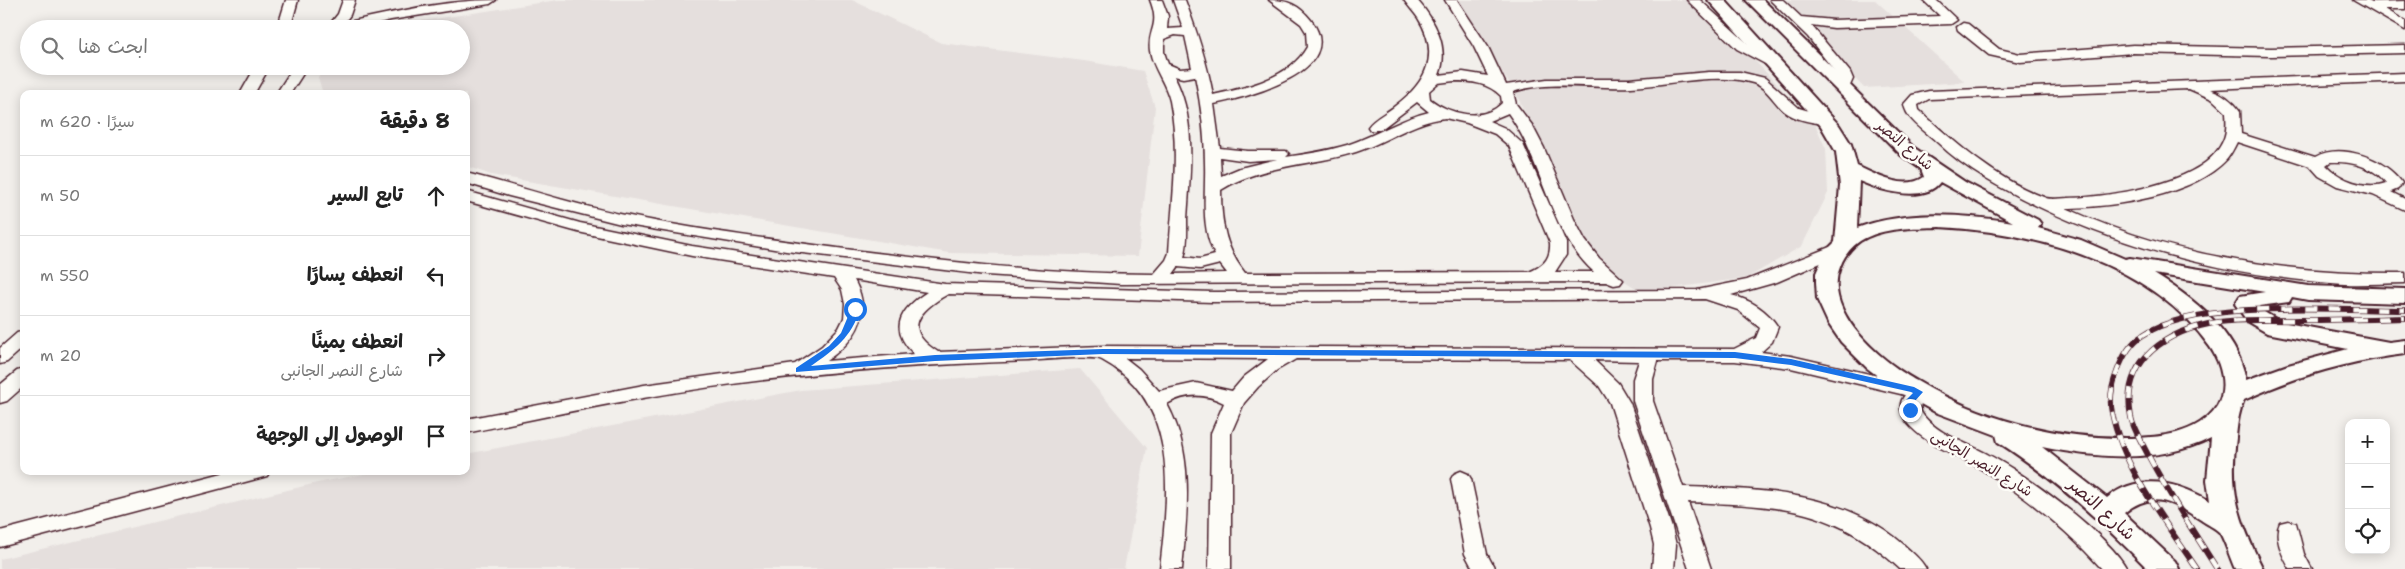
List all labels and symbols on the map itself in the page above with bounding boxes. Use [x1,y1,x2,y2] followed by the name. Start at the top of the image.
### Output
[1871,114,1938,175] street label: شارع النصر
[844,298,867,321] route start
[1899,399,1922,422] route end
[1928,425,2036,501] street label: شارع النصر الجانبى
[2062,471,2141,546] street label: شارع النصر

